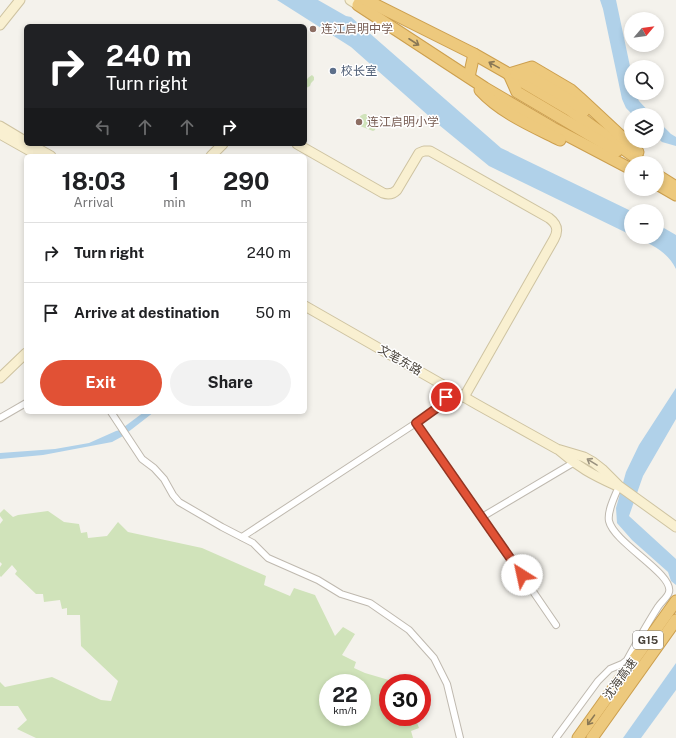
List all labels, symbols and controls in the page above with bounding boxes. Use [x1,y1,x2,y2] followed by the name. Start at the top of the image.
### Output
[624,12,664,52] north arrow
[624,12,664,244] map controls
[321,22,393,36] place label: 连江启明中学
[308,24,318,34] marker: 连江启明中学
[408,38,420,46] one-way arrow
[106,39,192,72] text: 240 m
[40,40,92,92] icon: right
[624,60,664,100] button: search
[488,61,500,68] one-way arrow
[341,64,377,78] place label: 校长室
[328,66,338,76] marker: 校长室
[106,73,188,94] text: Turn right
[624,108,664,148] button: layers
[367,115,439,129] place label: 连江启明小学
[92,116,114,138] icon: left
[134,116,156,138] icon: ahead
[176,116,198,138] icon: ahead
[218,116,240,138] icon: right
[354,117,364,127] marker: 连江启明小学
[624,156,664,196] button: +
[62,167,126,195] text: 18:03
[169,167,180,195] text: 1
[223,167,269,195] text: 290
[74,195,114,210] text: Arrival
[163,195,185,210] text: min
[241,195,252,210] text: m
[624,204,664,244] button: −
[40,242,62,264] icon: right
[74,244,144,261] text: Turn right
[247,244,291,261] text: 240 m
[40,302,62,324] icon: arrive
[74,304,219,321] text: Arrive at destination
[256,304,291,321] text: 50 m
[376,342,424,378] street label: 文笔东路
[40,360,162,406] button: Exit
[170,360,291,406] button: Share
[429,380,463,414] pin
[435,386,457,408] icon: arrive
[586,457,598,465] one-way arrow
[501,554,543,596] position arrow
[633,631,663,649] road number: G15
[600,655,640,703] street label: 沈海高速
[379,674,431,726] speed limit sign: 30
[332,683,358,707] text: 22
[333,704,357,716] text: km/h
[587,714,595,725] one-way arrow

